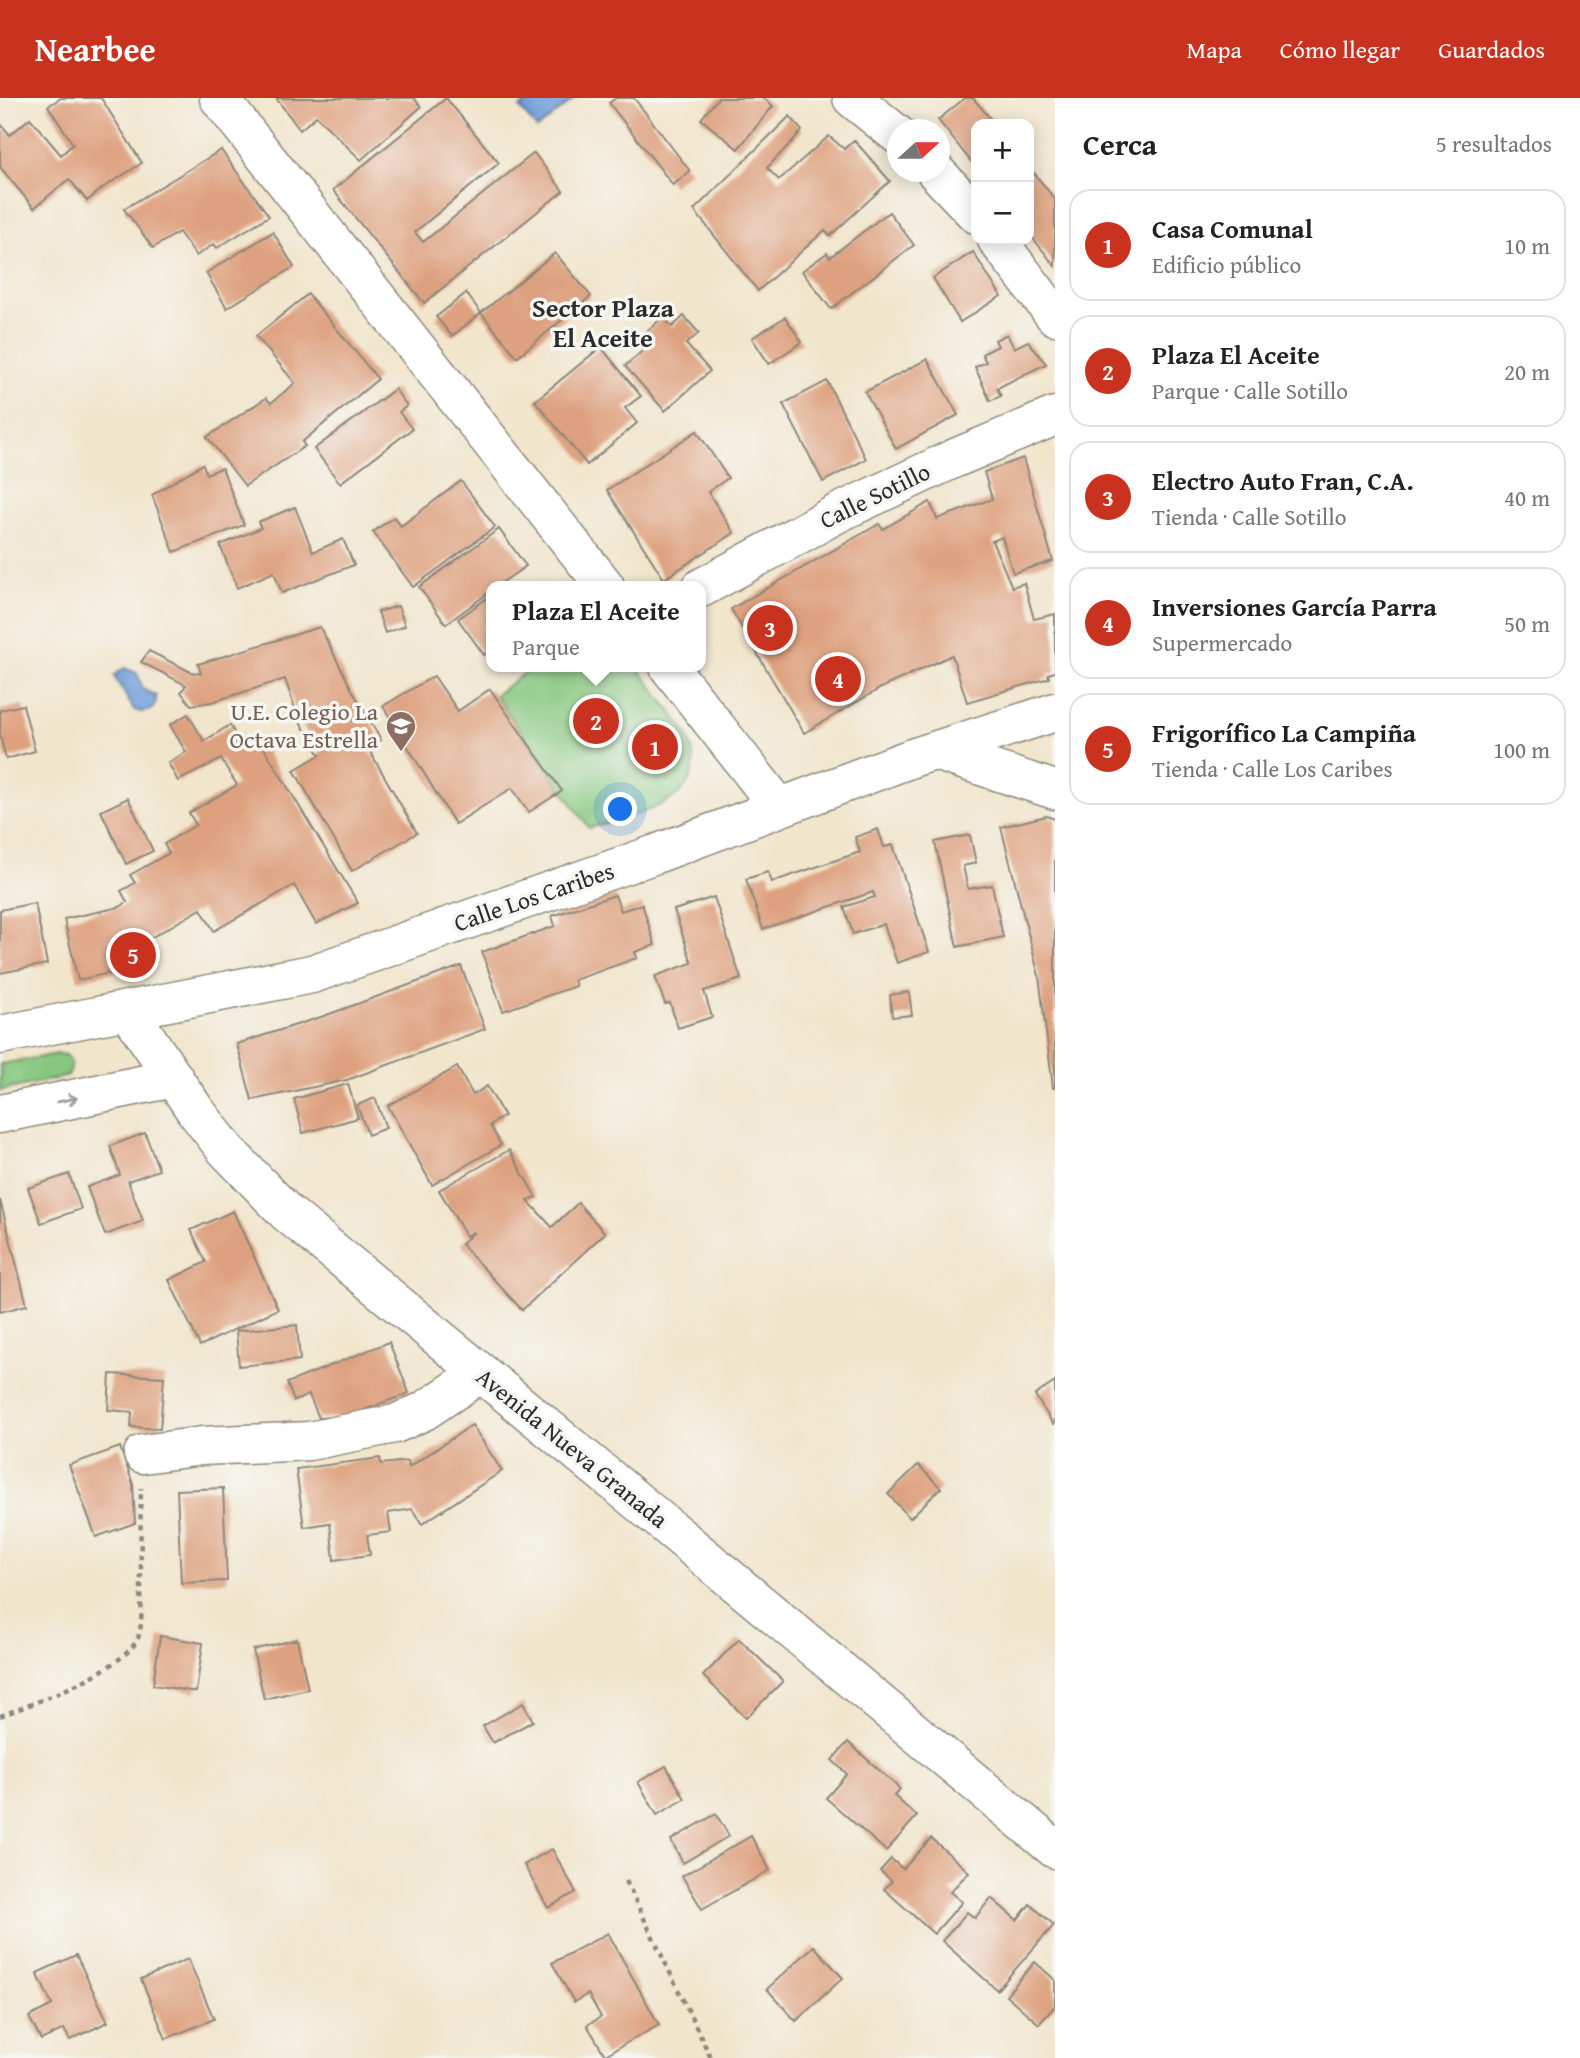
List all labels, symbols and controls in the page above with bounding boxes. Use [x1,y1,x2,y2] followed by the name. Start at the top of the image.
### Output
[35,25,156,73] text: Nearbee
[1186,32,1242,67] text: Mapa
[1280,32,1400,67] text: Cómo llegar
[1438,32,1545,67] text: Guardados
[887,119,950,182] north arrow
[971,119,1034,245] map controls
[971,119,1034,182] button: +
[1083,122,1157,166] text: Cerca
[1436,127,1552,160] text: 5 resultados
[971,182,1034,245] button: −
[1152,209,1313,248] text: Casa Comunal
[1102,229,1114,262] text: 1
[1504,229,1550,262] text: 10 m
[1152,248,1301,281] text: Edificio público
[532,288,675,357] district label: Sector Plaza El Aceite
[1152,335,1320,374] text: Plaza El Aceite
[1102,355,1114,388] text: 2
[1504,355,1550,388] text: 20 m
[1152,374,1348,407] text: Parque · Calle Sotillo
[813,454,936,537] street label: Calle Sotillo
[1152,461,1414,500] text: Electro Auto Fran, C.A.
[1102,481,1114,514] text: 3
[1504,481,1550,514] text: 40 m
[1152,500,1347,533] text: Tienda · Calle Sotillo
[486,581,706,672] popup
[1152,587,1437,626] text: Inversiones García Parra
[512,591,680,630] text: Plaza El Aceite
[747,602,793,654] pin: 3
[1102,607,1114,640] text: 4
[1504,607,1550,640] text: 50 m
[1152,626,1292,659] text: Supermercado
[512,630,580,663] text: Parque
[815,653,861,705] pin: 4
[229,694,379,757] place label: U.E. Colegio La Octava Estrella
[573,695,619,747] pin: 2
[384,709,418,753] school or university icon: U.E. Colegio La Octava Estrella
[1152,713,1416,752] text: Frigorífico La Campiña
[632,721,678,773] pin: 1
[1102,733,1114,766] text: 5
[1493,733,1550,766] text: 100 m
[1152,752,1393,785] text: Tienda · Calle Los Caribes
[603,792,637,826] your location
[449,853,619,940] street label: Calle Los Caribes
[110,929,156,981] pin: 5
[55,1093,78,1107] one-way arrow
[469,1359,676,1536] street label: Avenida Nueva Granada

